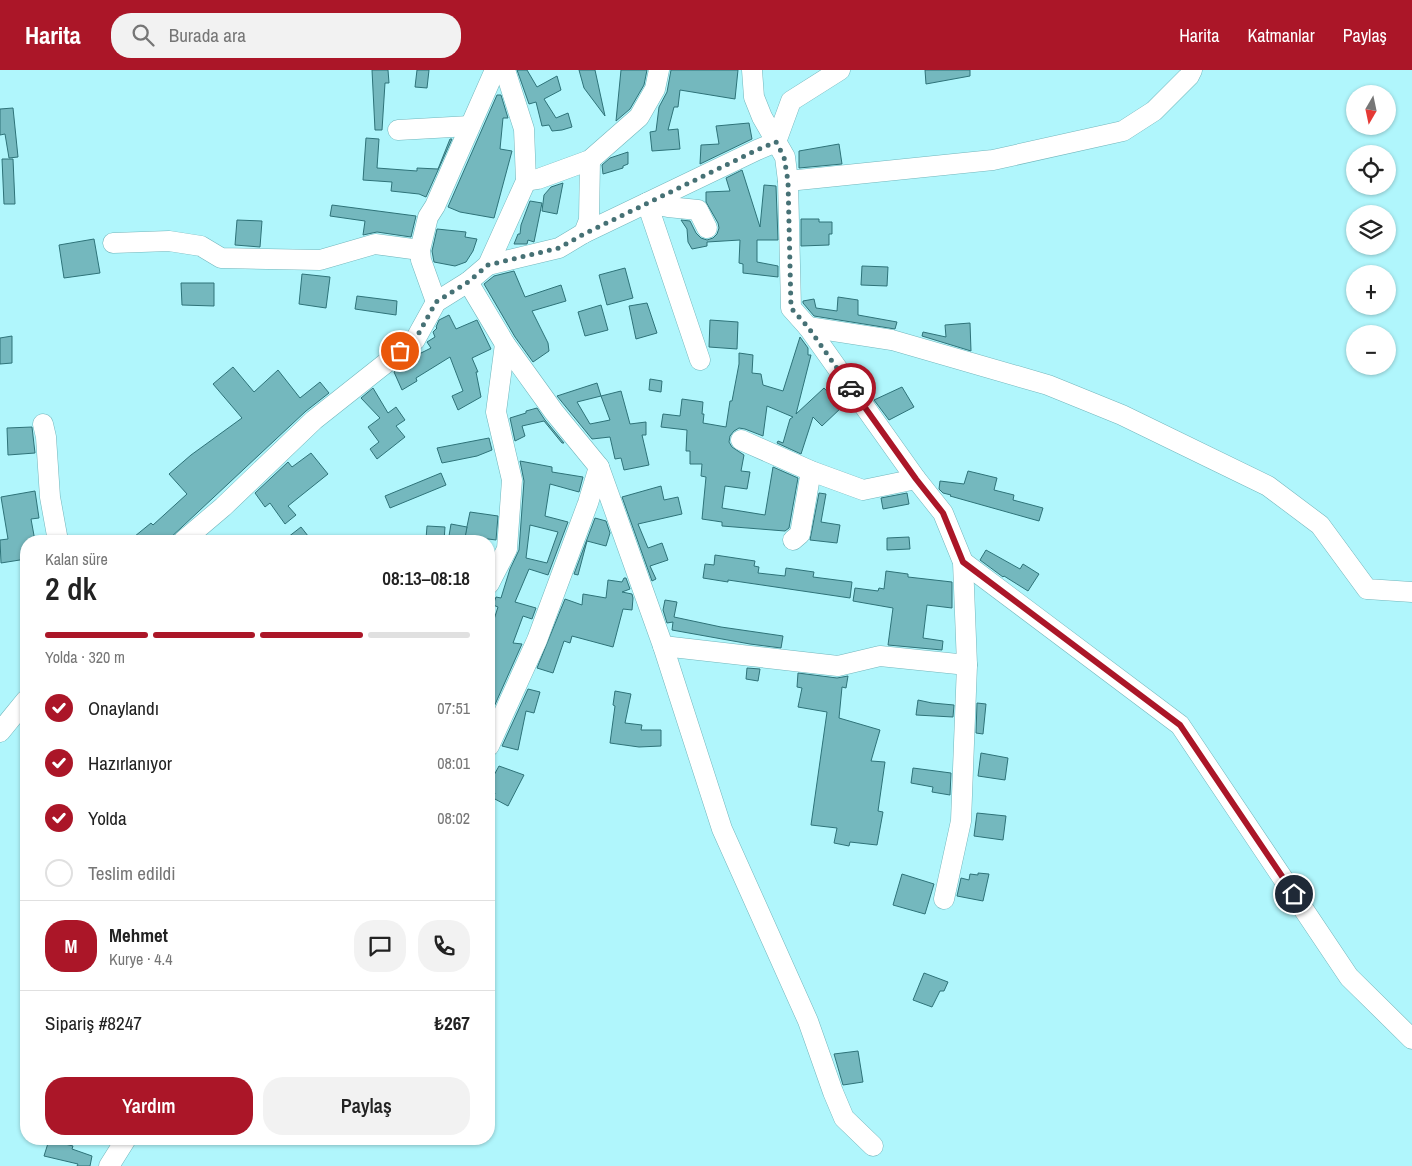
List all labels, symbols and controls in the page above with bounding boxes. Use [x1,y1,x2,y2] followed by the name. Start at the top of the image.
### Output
[111,13,461,58] search box
[25,19,81,51] text: Harita
[129,21,157,49] icon: search
[169,22,246,48] text: Burada ara
[1179,23,1219,48] text: Harita
[1247,23,1315,48] text: Katmanlar
[1343,23,1387,48] text: Paylaş
[1346,85,1396,135] north arrow
[1346,85,1396,375] map controls
[1346,145,1396,195] button: locate
[1346,205,1396,255] button: layers
[1346,265,1396,315] button: +
[1346,325,1396,375] button: −
[379,330,421,372] pin
[386,337,414,365] icon: bag
[826,363,876,413] courier
[837,374,865,402] icon: car
[45,548,108,570] text: Kalan süre
[382,565,470,591] text: 08:13–08:18
[45,567,97,610] text: 2 dk
[45,646,125,668] text: Yolda · 320 m
[45,694,73,722] icon: check
[88,695,159,721] text: Onaylandı
[437,697,470,719] text: 07:51
[45,749,73,777] icon: check
[88,750,172,776] text: Hazırlanıyor
[437,752,470,774] text: 08:01
[45,804,73,832] icon: check
[88,805,127,831] text: Yolda
[437,807,470,829] text: 08:02
[88,860,175,886] text: Teslim edildi
[1273,873,1315,915] pin
[1280,880,1308,908] icon: home
[354,920,406,972] button: chat
[418,920,470,972] button: phone
[109,922,168,948] text: Mehmet
[65,933,77,959] text: M
[109,948,172,970] text: Kurye · 4.4
[45,1010,142,1036] text: Sipariş #8247
[434,1010,470,1036] text: ₺267
[45,1077,253,1135] button: Yardım
[263,1077,470,1135] button: Paylaş

